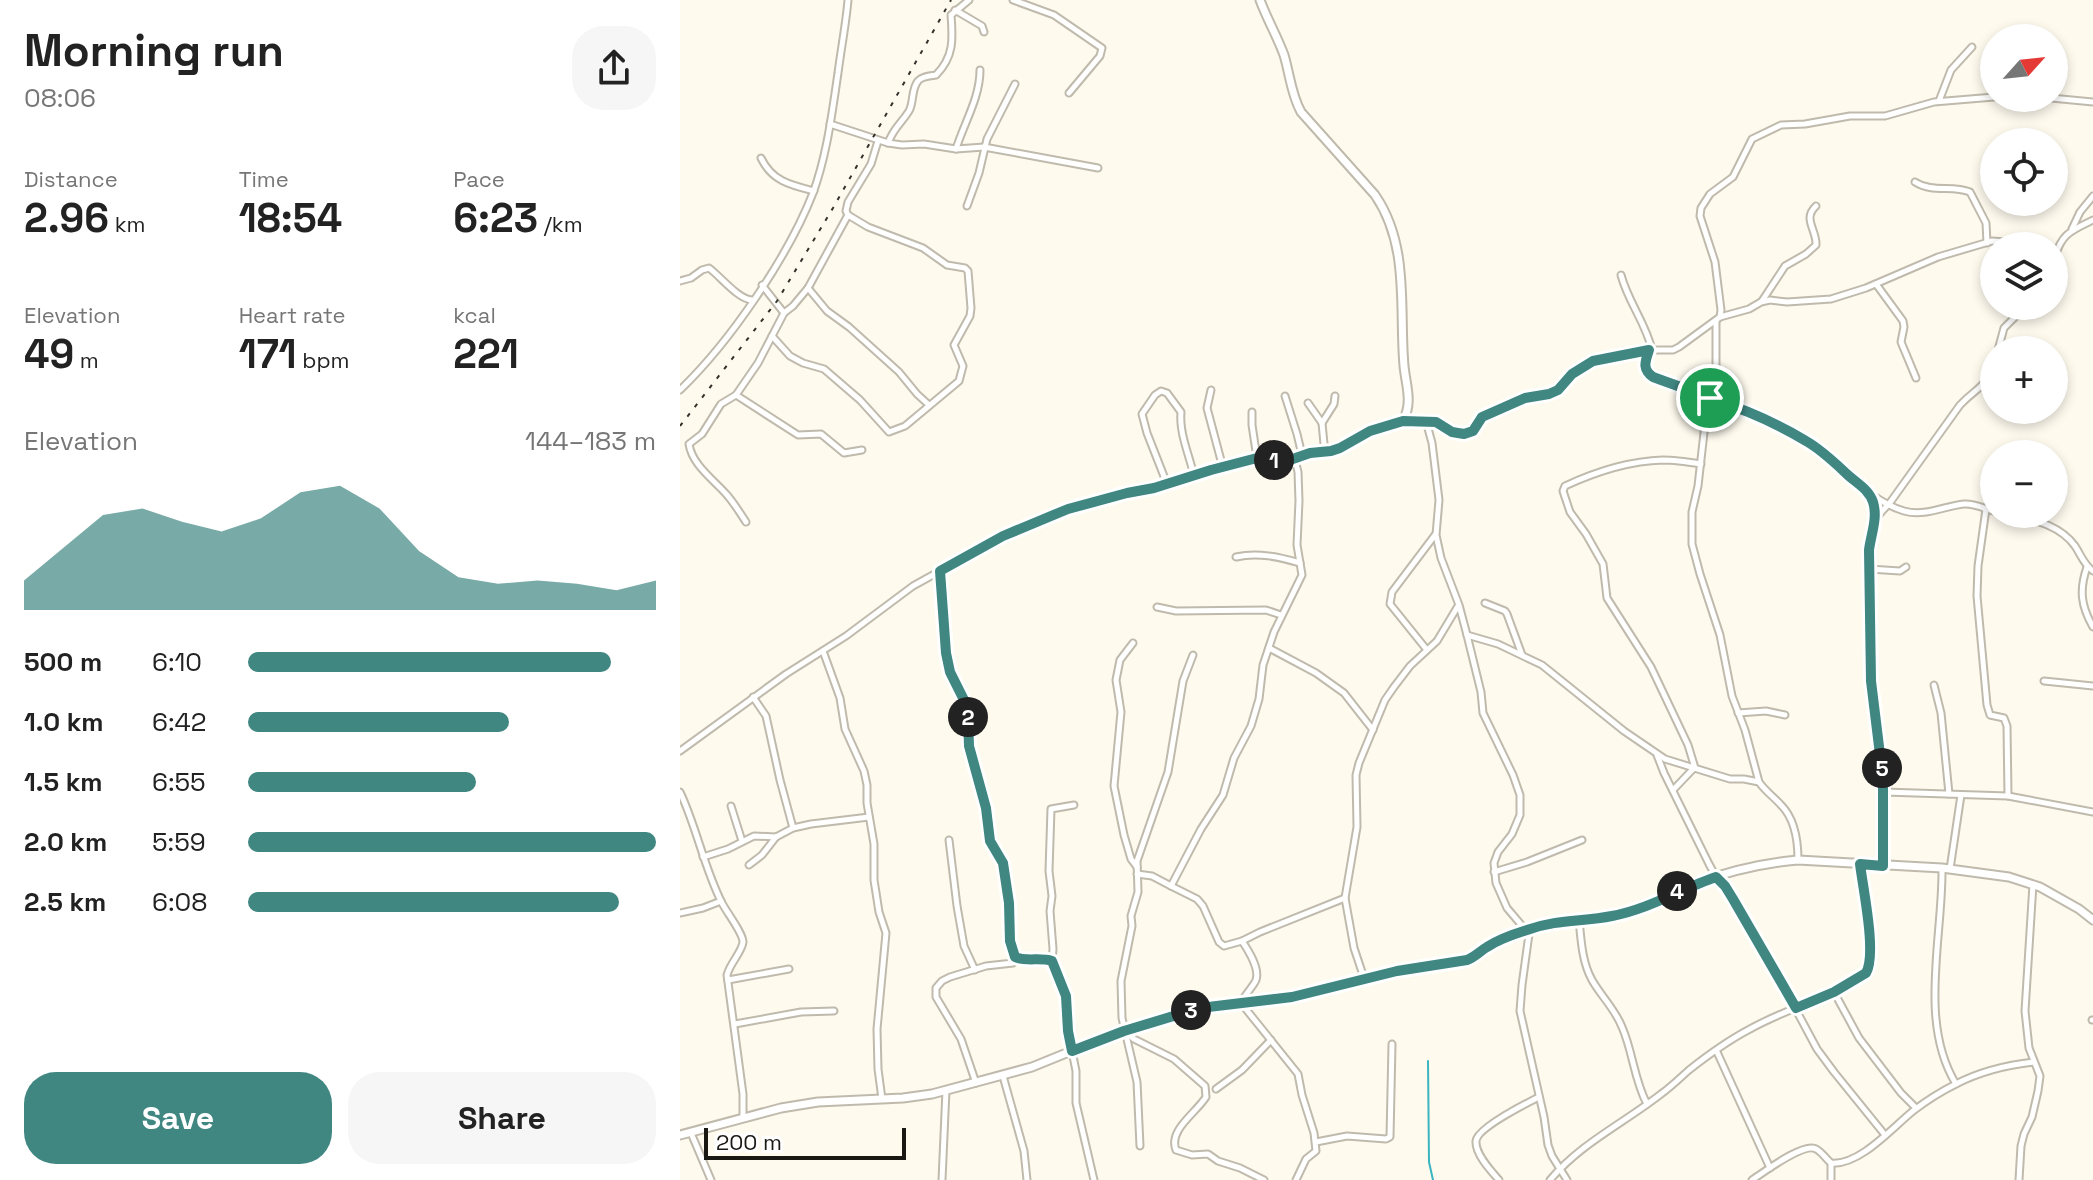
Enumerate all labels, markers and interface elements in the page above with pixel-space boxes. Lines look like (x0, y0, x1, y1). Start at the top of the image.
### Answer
text: Morning run (24, 23, 284, 79)
north arrow (1980, 24, 2068, 112)
map controls (1980, 24, 2068, 528)
button: share (572, 26, 656, 110)
text: 08:06 (24, 81, 96, 115)
button: locate (1980, 128, 2068, 216)
text: Distance (24, 165, 118, 193)
text: Time (239, 165, 289, 193)
text: Pace (453, 165, 505, 193)
text: 2.96 (24, 193, 109, 244)
text: 18:54 (239, 193, 342, 244)
text: 6:23 (453, 193, 538, 244)
text: km (109, 210, 145, 238)
text: /km (538, 210, 583, 238)
button: layers (1980, 232, 2068, 320)
text: Elevation (24, 301, 120, 329)
text: Heart rate (239, 301, 345, 329)
text: kcal (453, 301, 496, 329)
text: 49 (24, 329, 74, 380)
text: 171 (239, 329, 297, 380)
text: 221 (453, 329, 519, 380)
button: + (1980, 336, 2068, 424)
text: m (74, 346, 99, 374)
text: bpm (297, 346, 350, 374)
pin (1676, 364, 1744, 432)
icon: arrive (1688, 376, 1732, 420)
text: Elevation (24, 424, 138, 458)
text: 144–183 m (525, 424, 656, 458)
pin: 1 (1254, 440, 1294, 480)
button: − (1980, 440, 2068, 528)
text: 1 (1269, 446, 1279, 474)
text: 500 m (24, 645, 102, 679)
text: 6:10 (152, 645, 202, 679)
pin: 2 (948, 697, 988, 737)
text: 2 (961, 703, 975, 731)
text: 1.0 km (24, 705, 104, 739)
text: 6:42 (152, 705, 206, 739)
pin: 5 (1862, 748, 1902, 788)
text: 5 (1875, 754, 1889, 782)
text: 1.5 km (24, 765, 103, 799)
text: 6:55 (152, 765, 206, 799)
text: 2.0 km (24, 825, 107, 859)
text: 5:59 (152, 825, 206, 859)
pin: 4 (1657, 871, 1697, 911)
text: 4 (1670, 877, 1684, 905)
text: 2.5 km (24, 885, 106, 919)
text: 6:08 (152, 885, 207, 919)
pin: 3 (1171, 990, 1211, 1030)
text: 3 (1184, 996, 1198, 1024)
button: Save (24, 1072, 332, 1164)
button: Share (348, 1072, 656, 1164)
scale bar (704, 1124, 906, 1160)
text: 200 m (716, 1128, 782, 1156)

